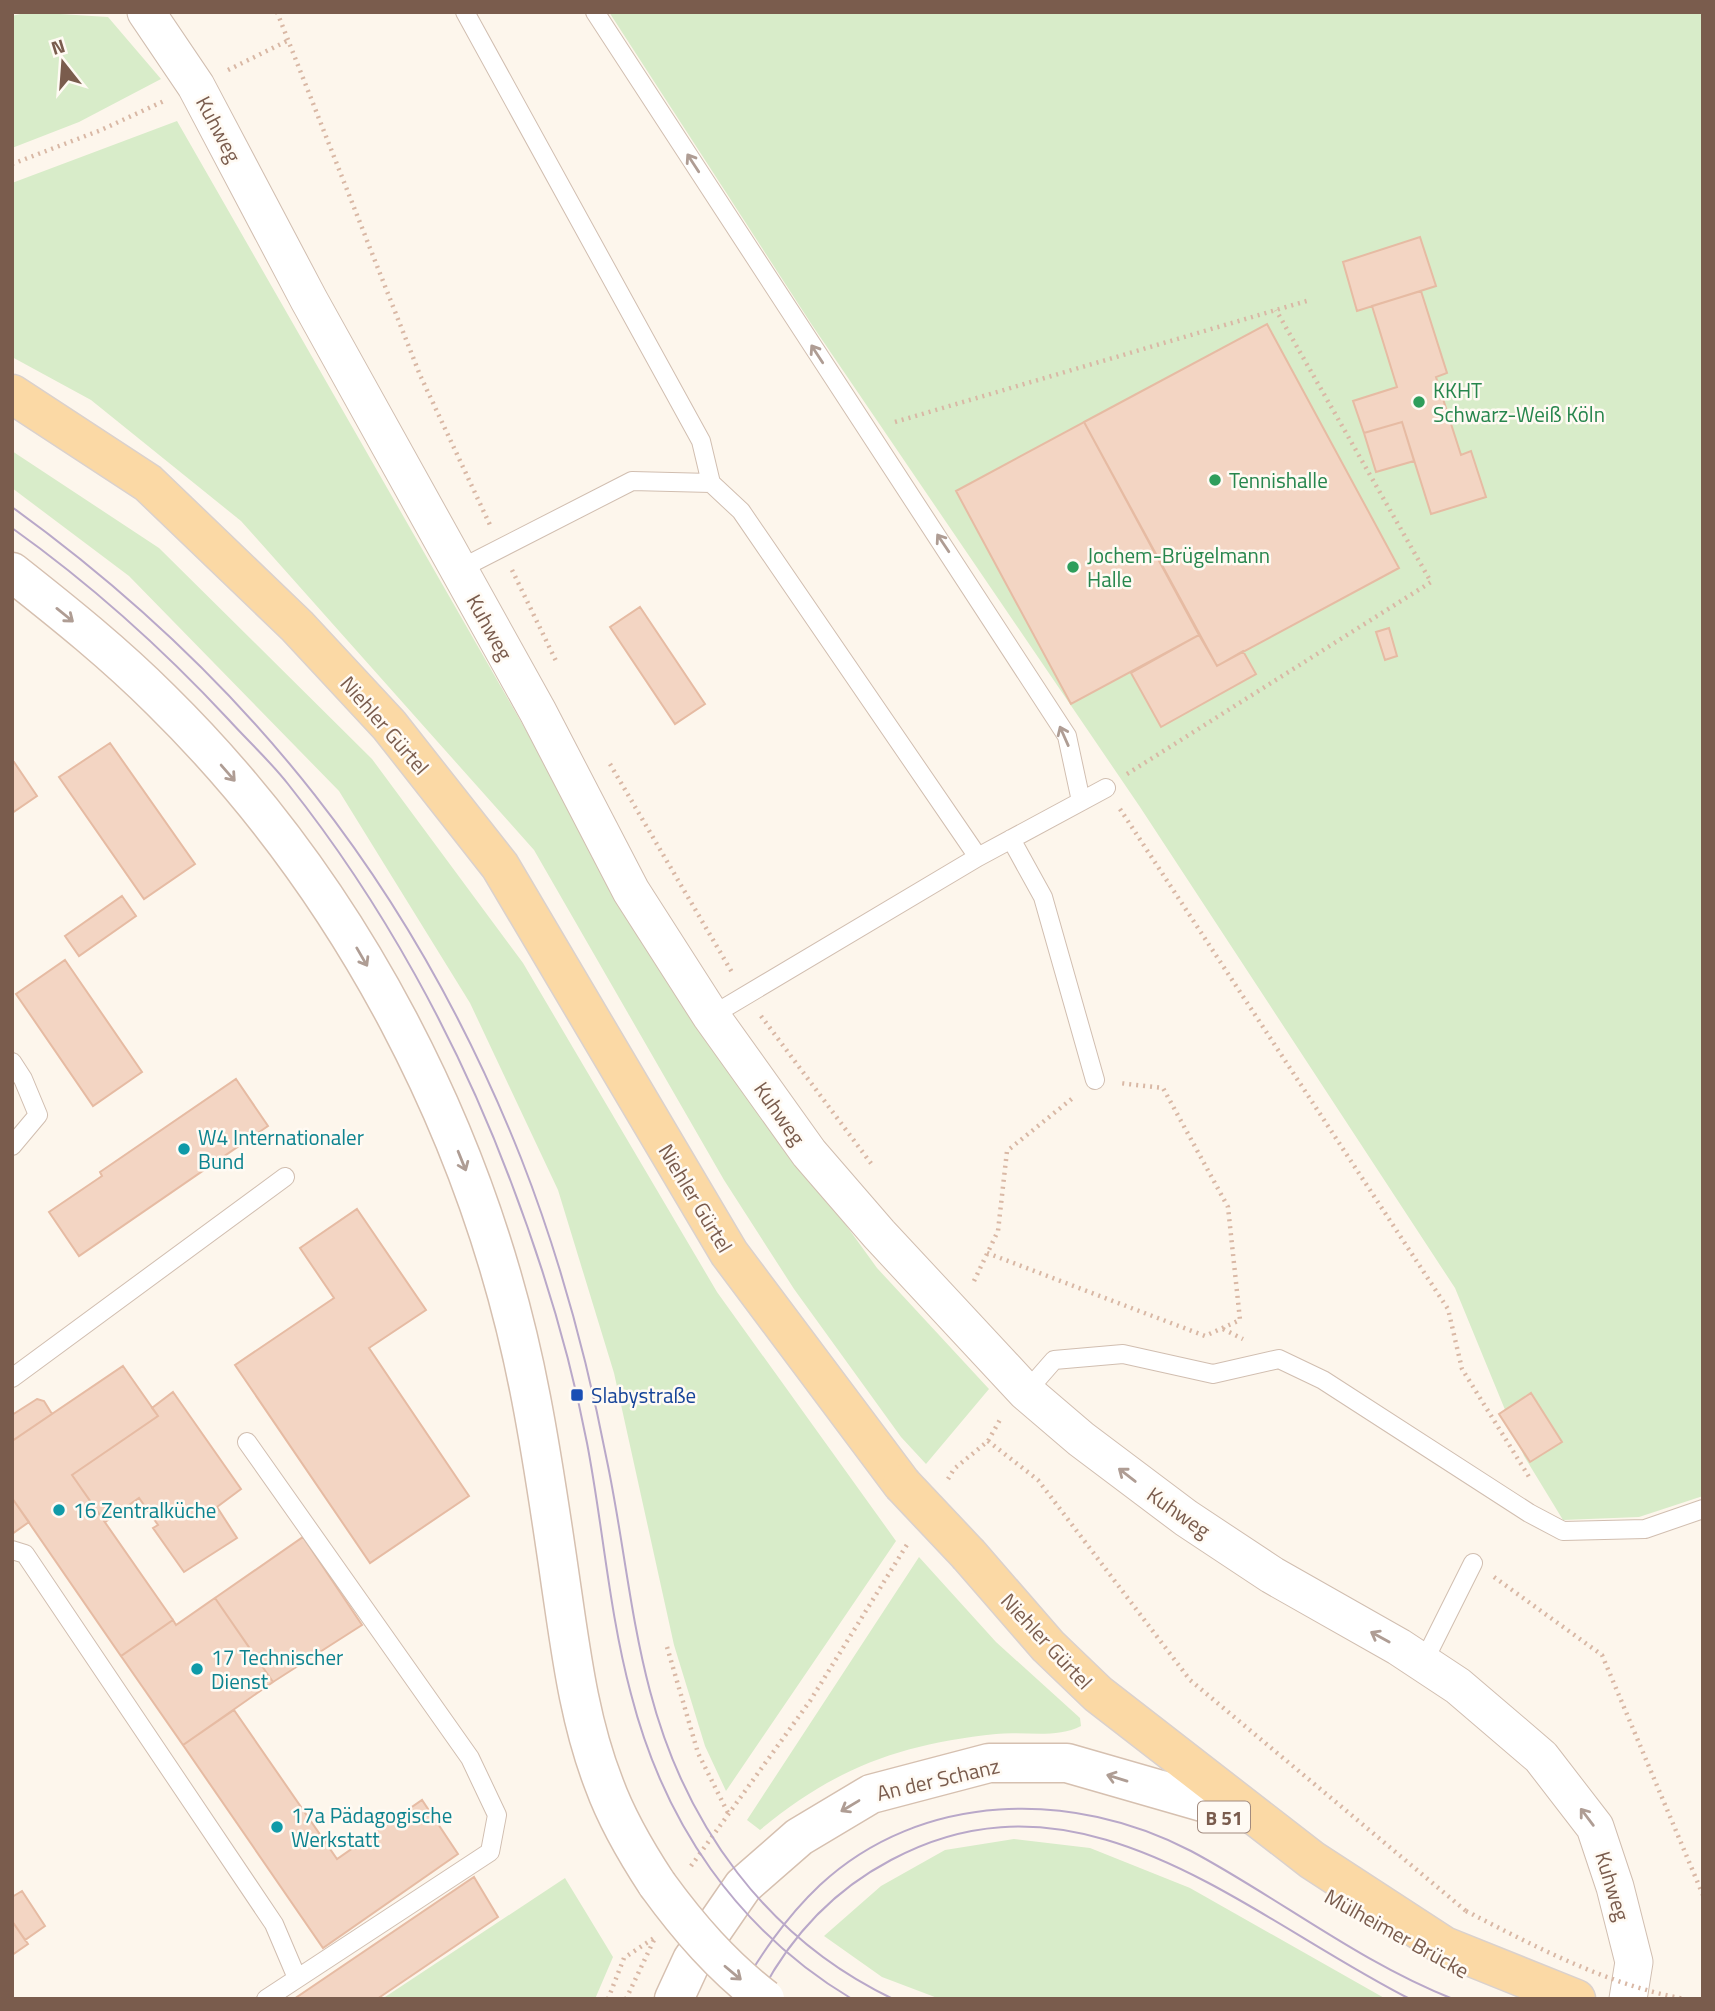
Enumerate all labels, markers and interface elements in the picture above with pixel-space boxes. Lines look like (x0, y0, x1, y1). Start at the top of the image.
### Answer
north arrow (28, 28, 98, 98)
text: N (47, 30, 68, 62)
street label: Kuhweg (188, 90, 250, 168)
one-way arrow (686, 154, 700, 173)
one-way arrow (810, 344, 824, 364)
place label: KKHT Schwarz-Weiß Köln (1433, 374, 1605, 430)
marker: KKHT Schwarz-Weiß Köln (1411, 394, 1427, 410)
place label: Tennishalle (1229, 464, 1328, 496)
marker: Tennishalle (1207, 472, 1223, 488)
one-way arrow (936, 534, 950, 553)
place label: Jochem-Brügelmann Halle (1087, 539, 1270, 595)
marker: Jochem-Brügelmann Halle (1065, 559, 1081, 575)
street label: Kuhweg (459, 588, 521, 666)
one-way arrow (56, 607, 74, 622)
street label: Niehler Gürtel (333, 668, 437, 782)
one-way arrow (1057, 726, 1070, 747)
one-way arrow (220, 764, 236, 782)
one-way arrow (355, 946, 369, 966)
street label: Kuhweg (746, 1075, 814, 1152)
place label: W4 Internationaler Bund (198, 1121, 364, 1177)
street label: Niehler Gürtel (651, 1137, 741, 1259)
marker: W4 Internationaler Bund (176, 1141, 192, 1157)
one-way arrow (457, 1149, 470, 1171)
place label: Slabystraße (591, 1379, 696, 1411)
marker: Slabystraße (569, 1387, 585, 1403)
one-way arrow (1119, 1467, 1137, 1482)
street label: Kuhweg (1141, 1478, 1218, 1546)
place label: 16 Zentralküche (73, 1494, 216, 1526)
marker: 16 Zentralküche (51, 1502, 67, 1518)
street label: Niehler Gürtel (994, 1585, 1100, 1697)
one-way arrow (1371, 1630, 1391, 1644)
place label: 17 Technischer Dienst (211, 1641, 343, 1697)
marker: 17 Technischer Dienst (189, 1661, 205, 1677)
street label: An der Schanz (873, 1749, 1003, 1809)
one-way arrow (1106, 1770, 1128, 1783)
place label: 17a Pädagogische Werkstatt (291, 1799, 452, 1855)
one-way arrow (841, 1799, 860, 1814)
road number: B 51 (1198, 1801, 1250, 1832)
one-way arrow (1579, 1808, 1594, 1827)
marker: 17a Pädagogische Werkstatt (269, 1819, 285, 1835)
street label: Kuhweg (1587, 1847, 1639, 1925)
street label: Mülheimer Brücke (1319, 1880, 1475, 1986)
one-way arrow (724, 1964, 742, 1980)

